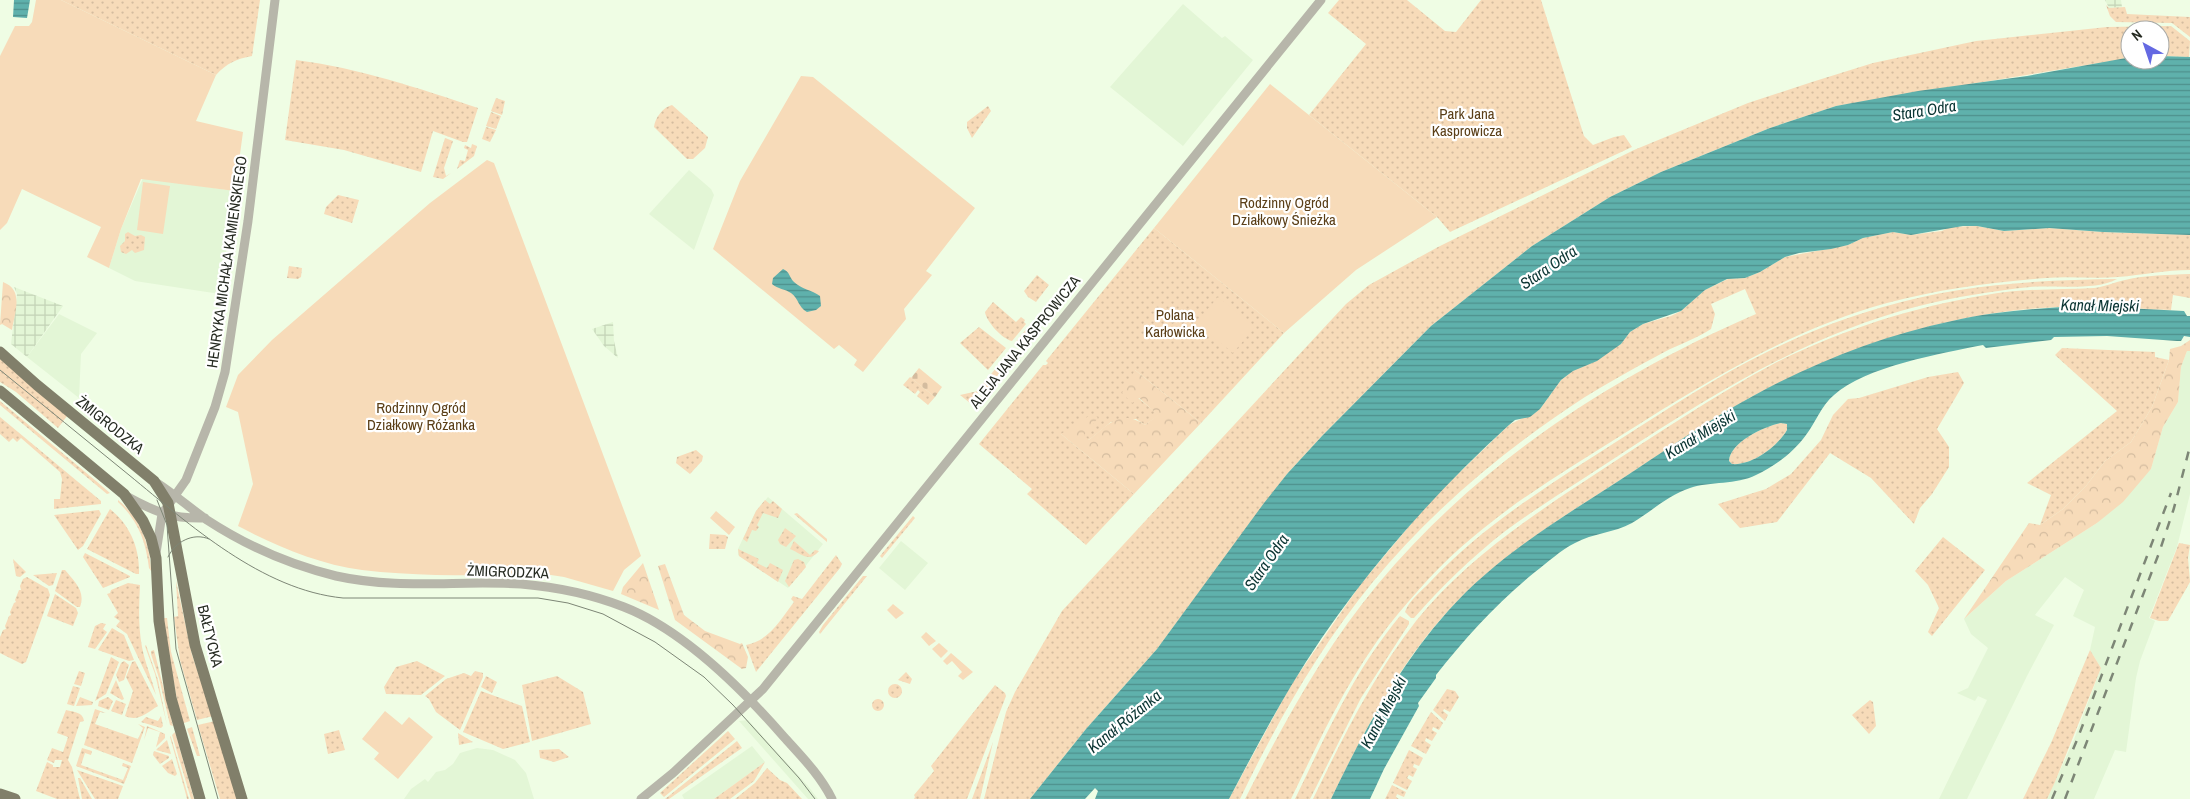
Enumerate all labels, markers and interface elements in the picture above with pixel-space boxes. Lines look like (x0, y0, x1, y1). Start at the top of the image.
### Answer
north arrow (2120, 20, 2170, 70)
text: N (2128, 25, 2146, 45)
water label: Stara Odra (1891, 94, 1957, 126)
park label: Park Jana Kasprowicza (1432, 103, 1502, 141)
street label: HENRYKA MICHAŁA KAMIEŃSKIEGO (201, 155, 252, 369)
park label: Rodzinny Ogród Działkowy Śnieżka (1232, 192, 1336, 230)
water label: Stara Odra (1515, 240, 1581, 294)
street label: ALEJA JANA KASPROWICZA (964, 270, 1085, 413)
water label: Kanał Miejski (2060, 293, 2140, 317)
park label: Polana Karłowicka (1145, 304, 1205, 342)
street label: ŻMIGRODZKA (72, 391, 149, 459)
park label: Rodzinny Ogród Działkowy Różanka (367, 397, 475, 435)
water label: Kanał Miejski (1661, 404, 1740, 464)
water label: Stara Odra (1239, 529, 1293, 595)
street label: ŻMIGRODZKA (467, 560, 550, 583)
street label: BAŁTYCKA (193, 603, 229, 670)
water label: Kanał Miejski (1355, 672, 1411, 752)
water label: Kanał Różanka (1083, 684, 1165, 758)

